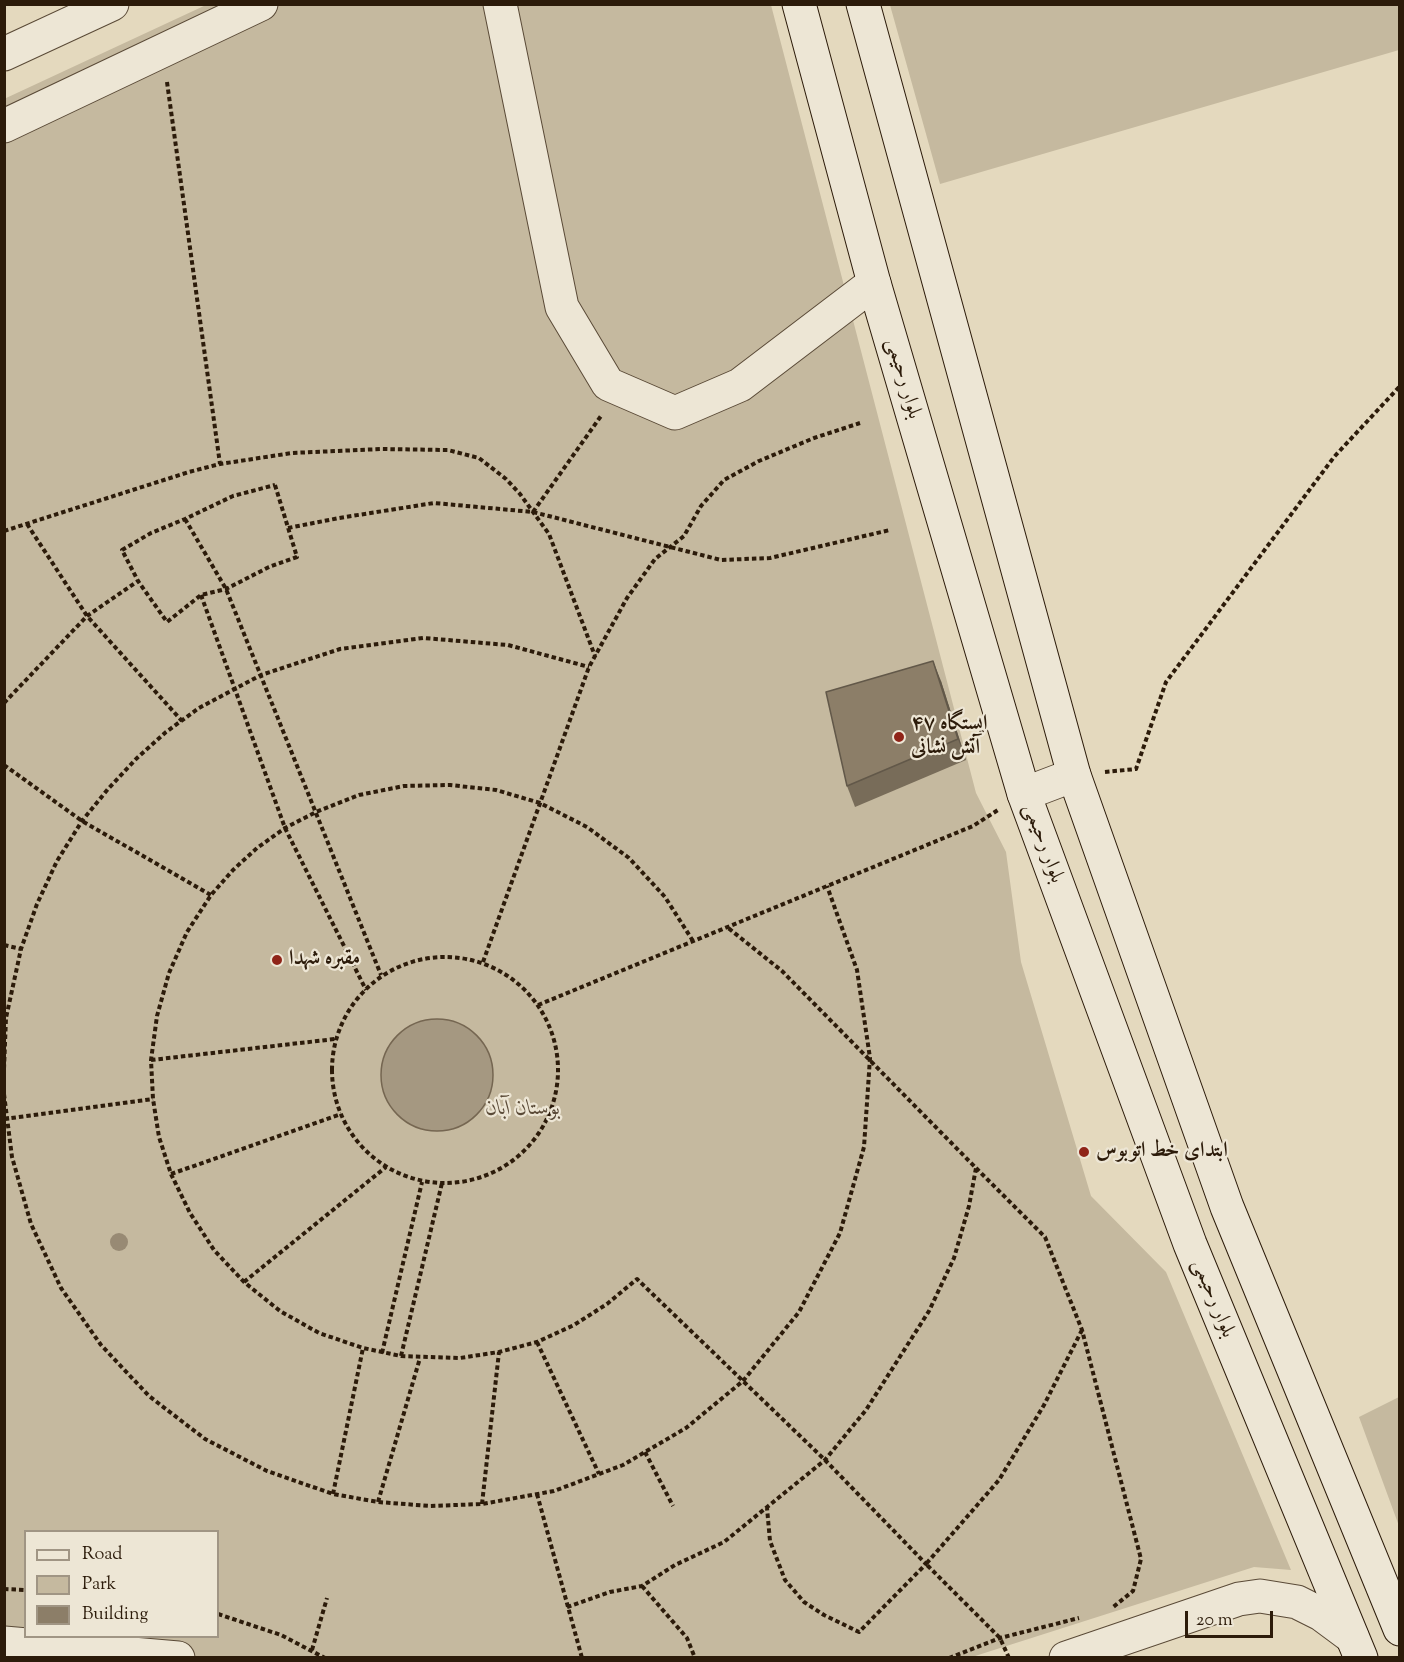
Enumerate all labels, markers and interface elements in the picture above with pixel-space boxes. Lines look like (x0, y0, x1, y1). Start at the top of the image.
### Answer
street label: بلوار رحیمی (878, 336, 926, 422)
place label: ایستگاه ۴۷ آتش نشانی (911, 712, 987, 762)
marker: ایستگاه ۴۷ آتش نشانی (892, 730, 906, 744)
street label: بلوار رحیمی (1016, 801, 1068, 887)
place label: مقبره شهدا (289, 947, 360, 973)
marker: مقبره شهدا (270, 953, 284, 967)
park label: بوستان آبان (486, 1097, 560, 1123)
place label: ابتدای خط اتوبوس (1096, 1139, 1228, 1165)
marker: ابتدای خط اتوبوس (1077, 1145, 1091, 1159)
street label: بلوار رحیمی (1185, 1256, 1239, 1342)
legend (24, 1530, 219, 1638)
text: Road (82, 1542, 122, 1568)
text: Park (82, 1572, 116, 1598)
scale bar (1188, 1599, 1276, 1637)
text: Building (82, 1602, 148, 1628)
text: 20 m (1196, 1608, 1233, 1634)

